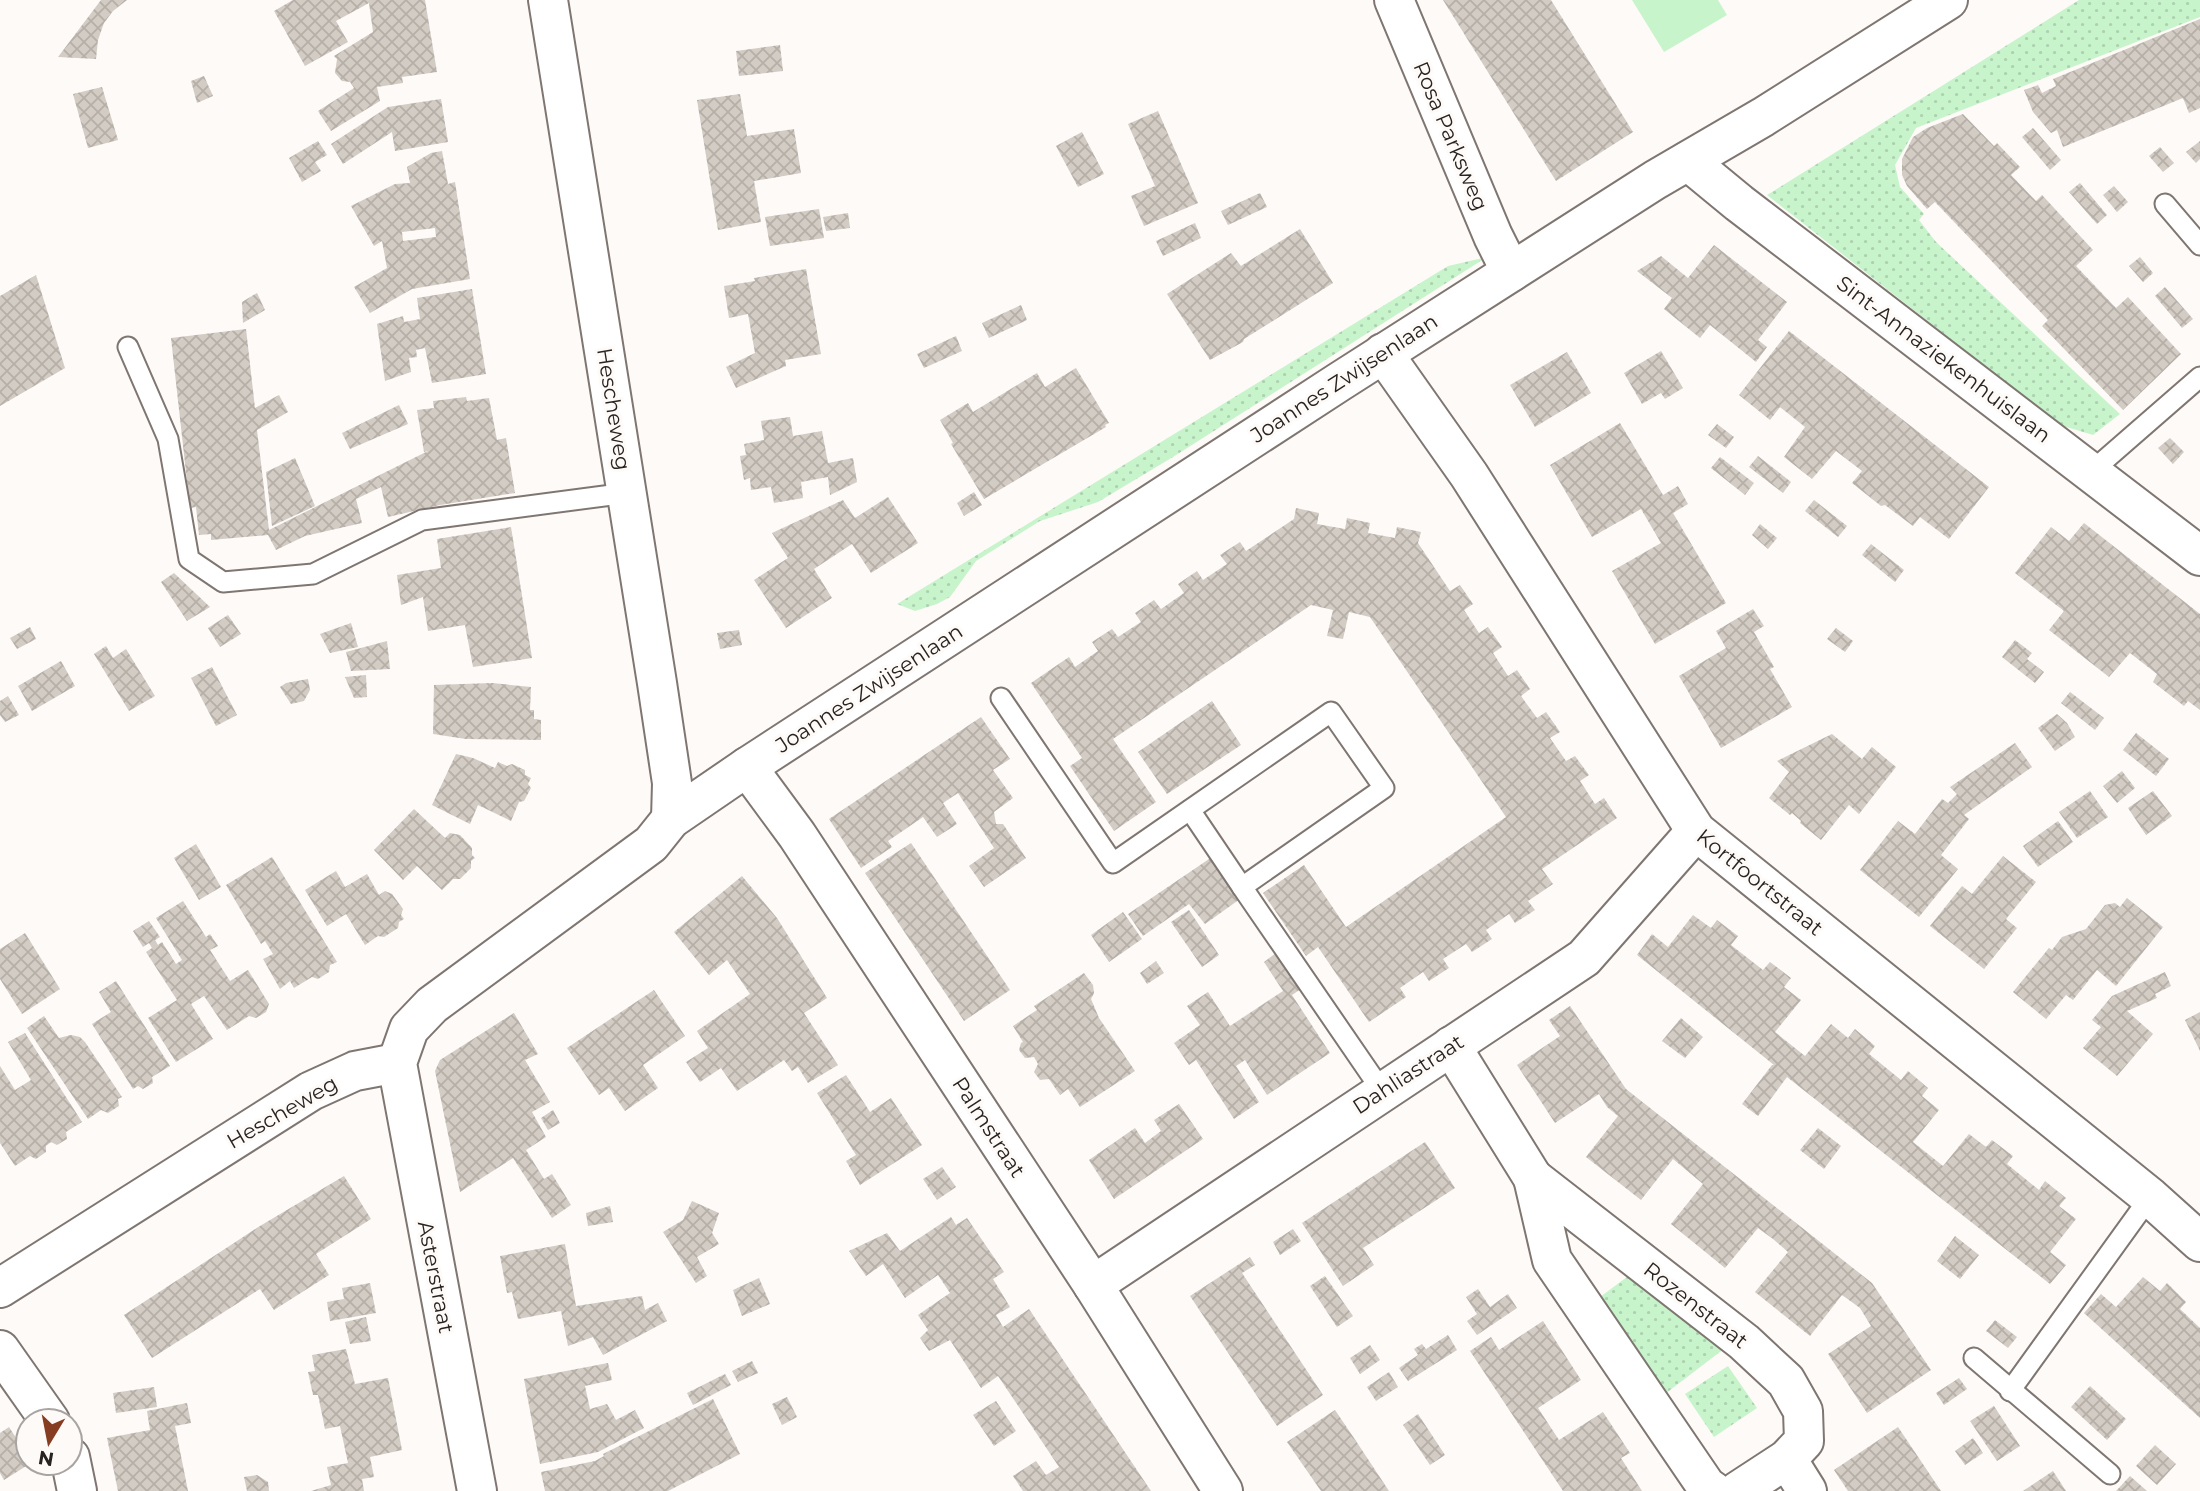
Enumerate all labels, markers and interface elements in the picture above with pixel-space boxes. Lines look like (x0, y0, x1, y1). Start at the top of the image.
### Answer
street label: Rosa Parksweg (1408, 58, 1494, 214)
street label: Sint-Annaziekenhuislaan (1832, 270, 2056, 448)
street label: Joannes Zwijsenlaan (1245, 308, 1442, 448)
street label: Hescheweg (592, 346, 636, 472)
street label: Joannes Zwijsenlaan (770, 618, 967, 758)
street label: Kortfoortstraat (1692, 823, 1828, 941)
street label: Dahliastraat (1348, 1029, 1468, 1119)
street label: Hescheweg (222, 1070, 342, 1154)
street label: Palmstraat (947, 1072, 1031, 1182)
street label: Asterstraat (413, 1219, 459, 1335)
street label: Rozenstraat (1639, 1257, 1753, 1353)
north arrow (14, 1407, 84, 1477)
text: N (37, 1446, 56, 1471)

